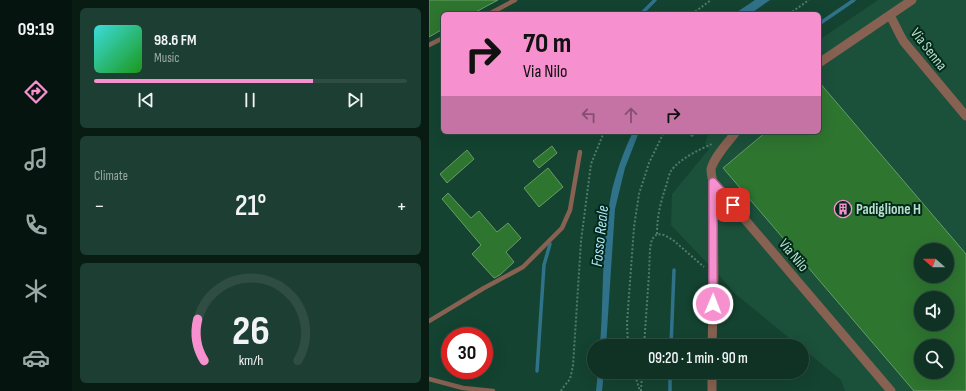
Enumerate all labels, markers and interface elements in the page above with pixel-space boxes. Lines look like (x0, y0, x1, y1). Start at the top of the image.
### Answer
text: 09:19 (18, 19, 54, 40)
street label: Via Senna (906, 24, 951, 75)
text: 70 m (523, 27, 571, 60)
icon: right (457, 28, 509, 80)
text: 98.6 FM (154, 31, 196, 50)
text: Music (154, 50, 179, 66)
text: Via Nilo (523, 61, 568, 82)
icon: directions (22, 78, 50, 106)
icon: previous (135, 89, 157, 111)
icon: pause (239, 89, 261, 111)
icon: next (344, 89, 366, 111)
icon: left (578, 104, 600, 126)
icon: ahead (620, 104, 642, 126)
icon: right (662, 104, 684, 126)
icon: music (22, 145, 50, 173)
text: Climate (94, 168, 128, 184)
text: 21° (235, 188, 266, 224)
pin (716, 188, 750, 222)
text: − (94, 193, 105, 220)
text: + (396, 193, 407, 220)
icon: arrive (722, 194, 744, 216)
building icon: Padiglione H (833, 199, 853, 219)
place label: Padiglione H (856, 200, 921, 219)
water label: Fosso Reale (588, 205, 613, 268)
icon: phone (22, 211, 50, 239)
street label: Via Nilo (774, 235, 813, 276)
north arrow (914, 243, 954, 283)
map controls (914, 243, 954, 379)
icon: climate (22, 277, 50, 305)
position arrow (692, 283, 734, 325)
button: sound (914, 291, 954, 331)
text: 26 (232, 307, 269, 356)
speed limit sign: 30 (441, 327, 493, 379)
button: search (914, 339, 954, 379)
icon: car (22, 344, 50, 372)
text: 09:20 · 1 min · 90 m (648, 349, 748, 368)
text: km/h (238, 352, 263, 369)

